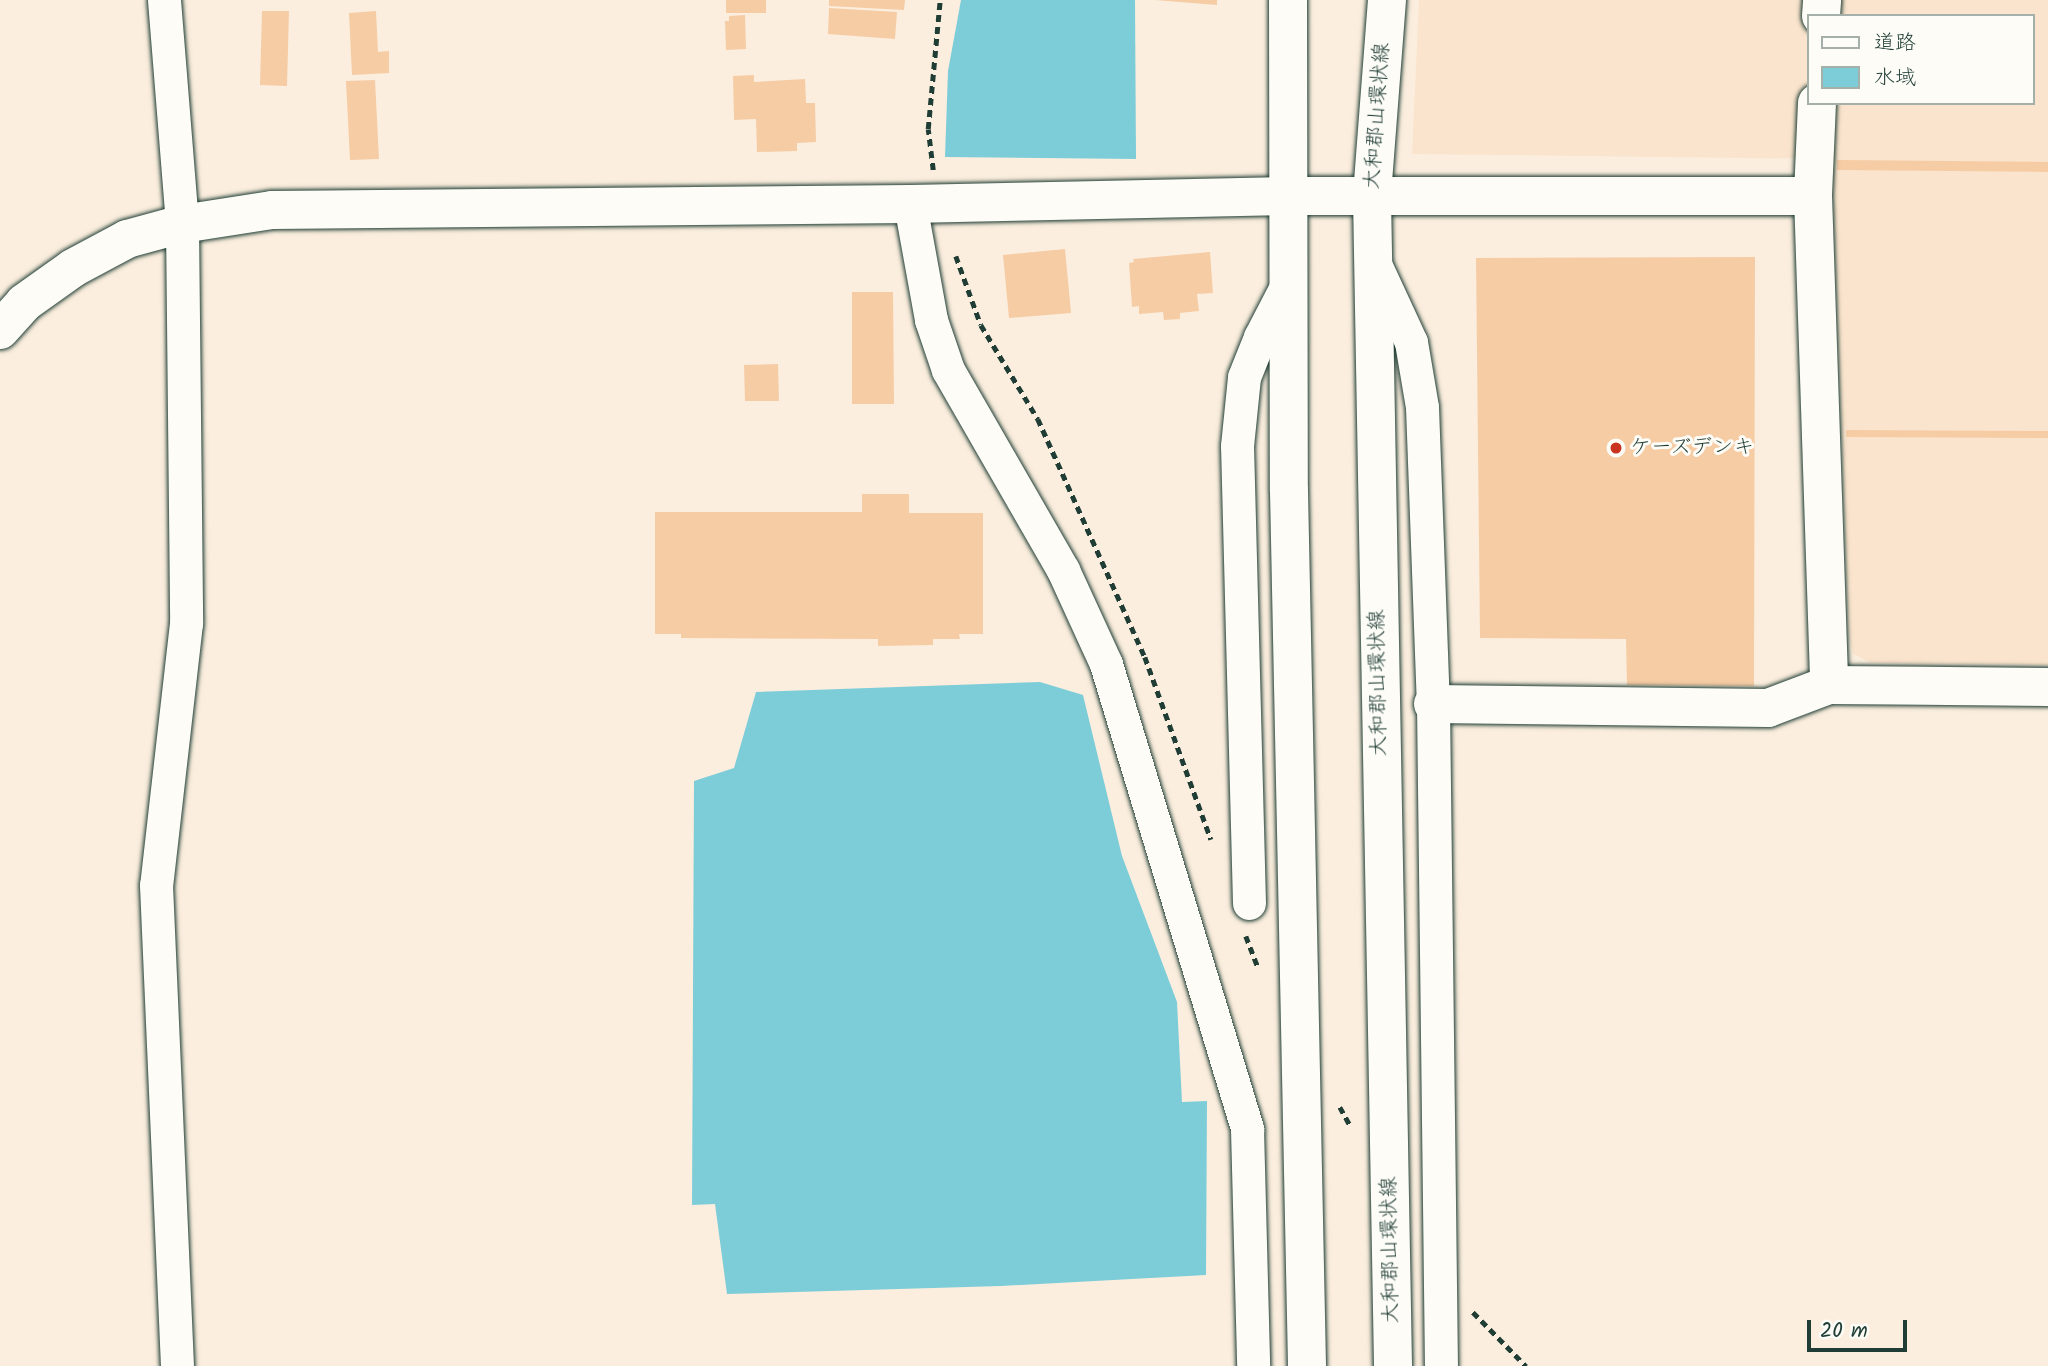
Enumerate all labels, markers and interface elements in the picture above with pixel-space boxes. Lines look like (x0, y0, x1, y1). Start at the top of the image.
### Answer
legend (1806, 14, 2034, 105)
text: 道路 (1874, 27, 1916, 60)
street label: 大和郡山環状線 (1360, 42, 1396, 190)
text: 水域 (1874, 62, 1916, 95)
place label: ケーズデンキ (1630, 435, 1756, 461)
marker: ケーズデンキ (1608, 440, 1624, 456)
street label: 大和郡山環状線 (1365, 609, 1393, 757)
street label: 大和郡山環状線 (1377, 1176, 1405, 1324)
scale bar (1810, 1306, 1910, 1350)
text: 20 m (1820, 1315, 1868, 1348)

